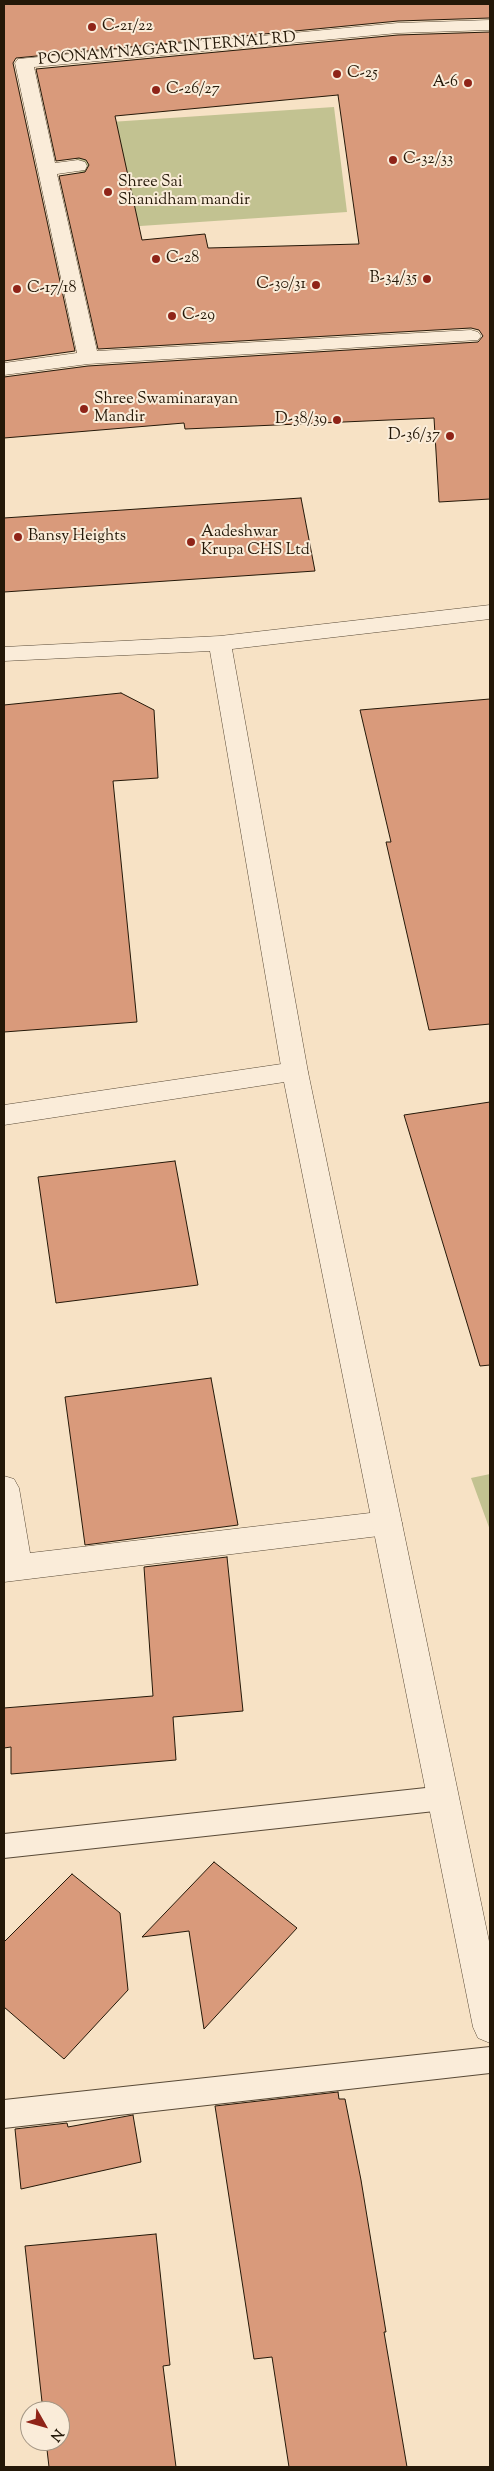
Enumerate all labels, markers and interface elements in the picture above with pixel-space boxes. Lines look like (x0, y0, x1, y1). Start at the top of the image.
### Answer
place label: C-21/22 (102, 17, 153, 37)
marker: C-21/22 (86, 21, 98, 33)
street label: POONAM NAGAR INTERNAL RD (37, 29, 297, 71)
place label: C-25 (347, 64, 378, 84)
marker: C-25 (331, 68, 343, 80)
place label: A-6 (432, 73, 458, 93)
marker: A-6 (462, 77, 474, 89)
place label: C-26/27 (166, 80, 220, 100)
marker: C-26/27 (150, 84, 162, 96)
place label: C-32/33 (403, 150, 453, 170)
marker: C-32/33 (387, 154, 399, 166)
place label: Shree Sai Shanidham mandir (118, 173, 250, 211)
marker: Shree Sai Shanidham mandir (102, 186, 114, 198)
place label: C-28 (166, 249, 199, 269)
marker: C-28 (150, 253, 162, 265)
place label: B-34/35 (369, 269, 417, 289)
marker: B-34/35 (421, 273, 433, 285)
place label: C-30/31 (256, 275, 306, 295)
place label: C-17/18 (27, 279, 77, 299)
marker: C-30/31 (310, 279, 322, 291)
marker: C-17/18 (11, 283, 23, 295)
place label: C-29 (182, 306, 215, 326)
marker: C-29 (166, 310, 178, 322)
place label: Shree Swaminarayan Mandir (94, 390, 238, 428)
marker: Shree Swaminarayan Mandir (78, 403, 90, 415)
place label: D-38/39 (275, 410, 327, 430)
marker: D-38/39 (331, 414, 343, 426)
place label: D-36/37 (388, 426, 440, 446)
marker: D-36/37 (444, 430, 456, 442)
place label: Aadeshwar Krupa CHS Ltd (201, 523, 310, 561)
place label: Bansy Heights (28, 527, 126, 547)
marker: Bansy Heights (12, 531, 24, 543)
marker: Aadeshwar Krupa CHS Ltd (185, 536, 197, 548)
north arrow (20, 2401, 70, 2451)
text: N (45, 2424, 67, 2445)

